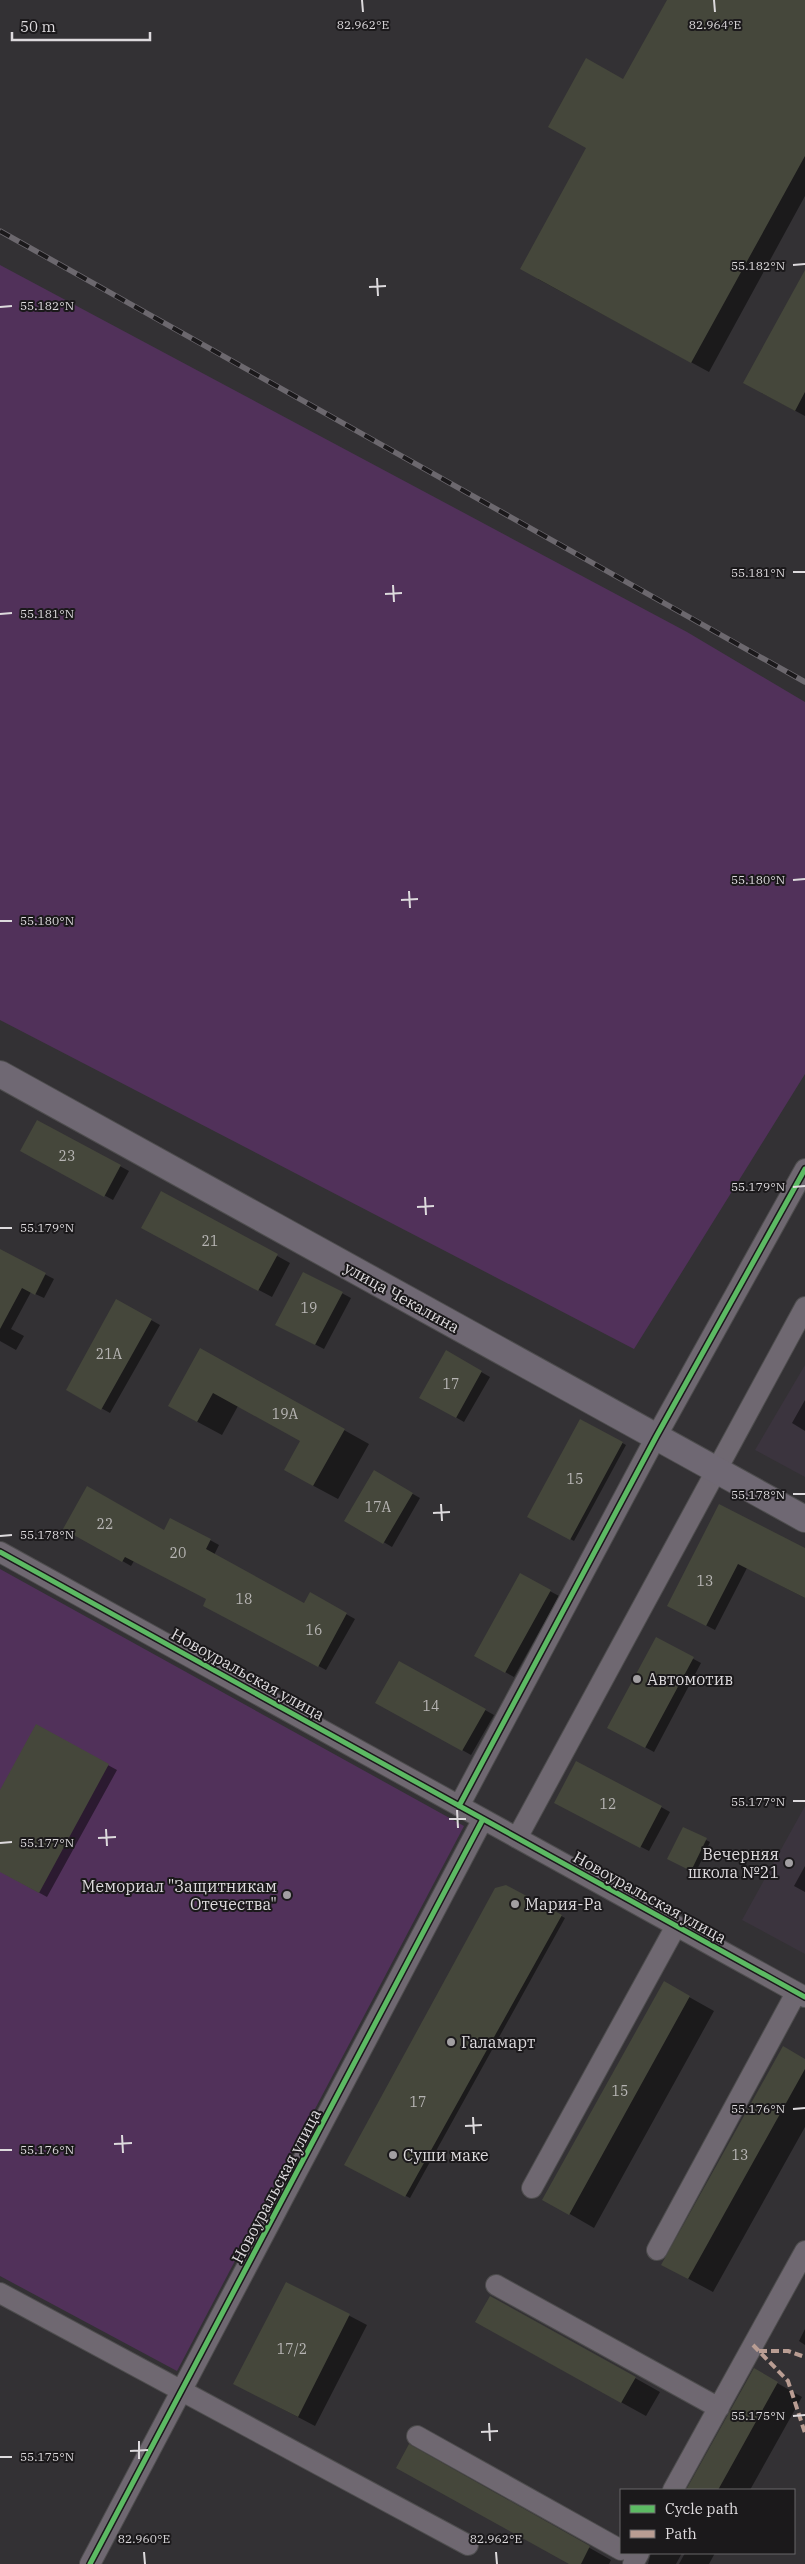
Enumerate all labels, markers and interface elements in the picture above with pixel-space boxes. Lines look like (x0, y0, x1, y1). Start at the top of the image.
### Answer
scale bar (12, 10, 150, 42)
text: 50 m (20, 17, 56, 36)
text: 82.962°E (337, 17, 389, 32)
text: 82.964°E (689, 17, 741, 32)
text: 55.182°N (731, 258, 785, 273)
text: 55.182°N (20, 298, 74, 313)
text: 55.181°N (731, 565, 785, 580)
text: 55.181°N (20, 606, 74, 621)
text: 55.180°N (731, 872, 785, 887)
text: 55.180°N (20, 913, 74, 928)
house number: 23 (59, 1147, 75, 1165)
text: 55.179°N (731, 1179, 785, 1194)
text: 55.179°N (20, 1220, 74, 1235)
house number: 21 (202, 1232, 218, 1250)
street label: улица Чекалина (341, 1257, 463, 1337)
house number: 19 (301, 1299, 317, 1317)
house number: 21А (96, 1345, 123, 1363)
house number: 17 (443, 1375, 459, 1393)
house number: 19А (272, 1405, 299, 1423)
house number: 15 (567, 1470, 583, 1488)
text: 55.178°N (731, 1487, 785, 1502)
house number: 17А (365, 1498, 392, 1516)
house number: 22 (97, 1515, 113, 1533)
text: 55.178°N (20, 1527, 74, 1542)
house number: 20 (170, 1544, 186, 1562)
house number: 13 (697, 1572, 713, 1590)
house number: 18 (236, 1590, 252, 1608)
house number: 16 (306, 1621, 322, 1639)
street label: Новоуральская улица (168, 1624, 328, 1725)
place label: Автомотив (647, 1669, 733, 1689)
marker: Автомотив (631, 1673, 643, 1685)
house number: 14 (423, 1697, 439, 1715)
text: 55.177°N (731, 1794, 785, 1809)
house number: 12 (600, 1795, 616, 1813)
text: 55.177°N (20, 1835, 74, 1850)
place label: Вечерняя школа №21 (688, 1844, 779, 1882)
street label: Новоуральская улица (570, 1847, 730, 1948)
marker: Вечерняя школа №21 (783, 1857, 795, 1869)
place label: Мемориал "Защитникам Отечества" (82, 1876, 277, 1914)
marker: Мемориал "Защитникам Отечества" (281, 1889, 293, 1901)
place label: Мария-Ра (525, 1894, 602, 1914)
marker: Мария-Ра (509, 1898, 521, 1910)
place label: Галамарт (461, 2032, 535, 2052)
marker: Галамарт (445, 2036, 457, 2048)
house number: 15 (612, 2082, 628, 2100)
house number: 17 (410, 2093, 426, 2111)
text: 55.176°N (731, 2101, 785, 2116)
street label: Новоуральская улица (227, 2105, 325, 2267)
text: 55.176°N (20, 2142, 74, 2157)
place label: Суши маке (403, 2145, 489, 2165)
house number: 13 (732, 2146, 748, 2164)
marker: Суши маке (387, 2149, 399, 2161)
house number: 17/2 (277, 2340, 307, 2358)
text: 55.175°N (731, 2408, 785, 2423)
text: 55.175°N (20, 2449, 74, 2464)
legend (620, 2489, 795, 2554)
text: Cycle path (665, 2499, 738, 2518)
text: Path (665, 2524, 697, 2543)
text: 82.960°E (118, 2531, 170, 2546)
text: 82.962°E (470, 2531, 522, 2546)

